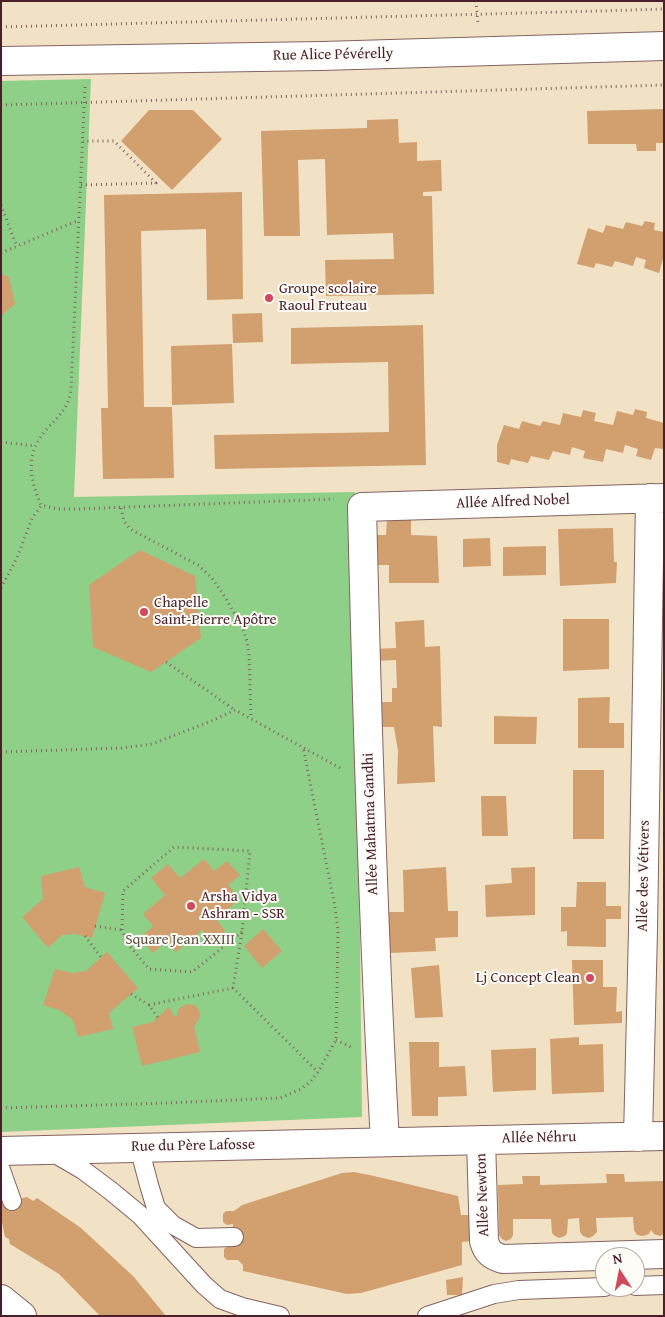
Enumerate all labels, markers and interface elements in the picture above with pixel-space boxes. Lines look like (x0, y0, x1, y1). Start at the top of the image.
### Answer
street label: Rue Alice Pévérelly (273, 45, 393, 65)
place label: Groupe scolaire Raoul Fruteau (279, 280, 377, 315)
marker: Groupe scolaire Raoul Fruteau (263, 292, 275, 304)
street label: Allée Alfred Nobel (456, 491, 570, 513)
place label: Chapelle Saint-Pierre Apôtre (154, 594, 276, 629)
marker: Chapelle Saint-Pierre Apôtre (138, 606, 150, 618)
street label: Allée Mahatma Gandhi (360, 752, 382, 896)
street label: Allée des Vétivers (634, 820, 654, 932)
place label: Arsha Vidya Ashram - SSR (201, 888, 285, 923)
marker: Arsha Vidya Ashram - SSR (185, 900, 197, 912)
park label: Square Jean XXIII (125, 931, 235, 949)
place label: Lj Concept Clean (476, 969, 580, 987)
marker: Lj Concept Clean (584, 972, 596, 984)
street label: Allée Néhru (502, 1128, 576, 1148)
street label: Rue du Père Lafosse (131, 1136, 255, 1156)
street label: Allée Newton (473, 1153, 493, 1237)
north arrow (595, 1247, 645, 1297)
text: N (611, 1248, 624, 1269)

